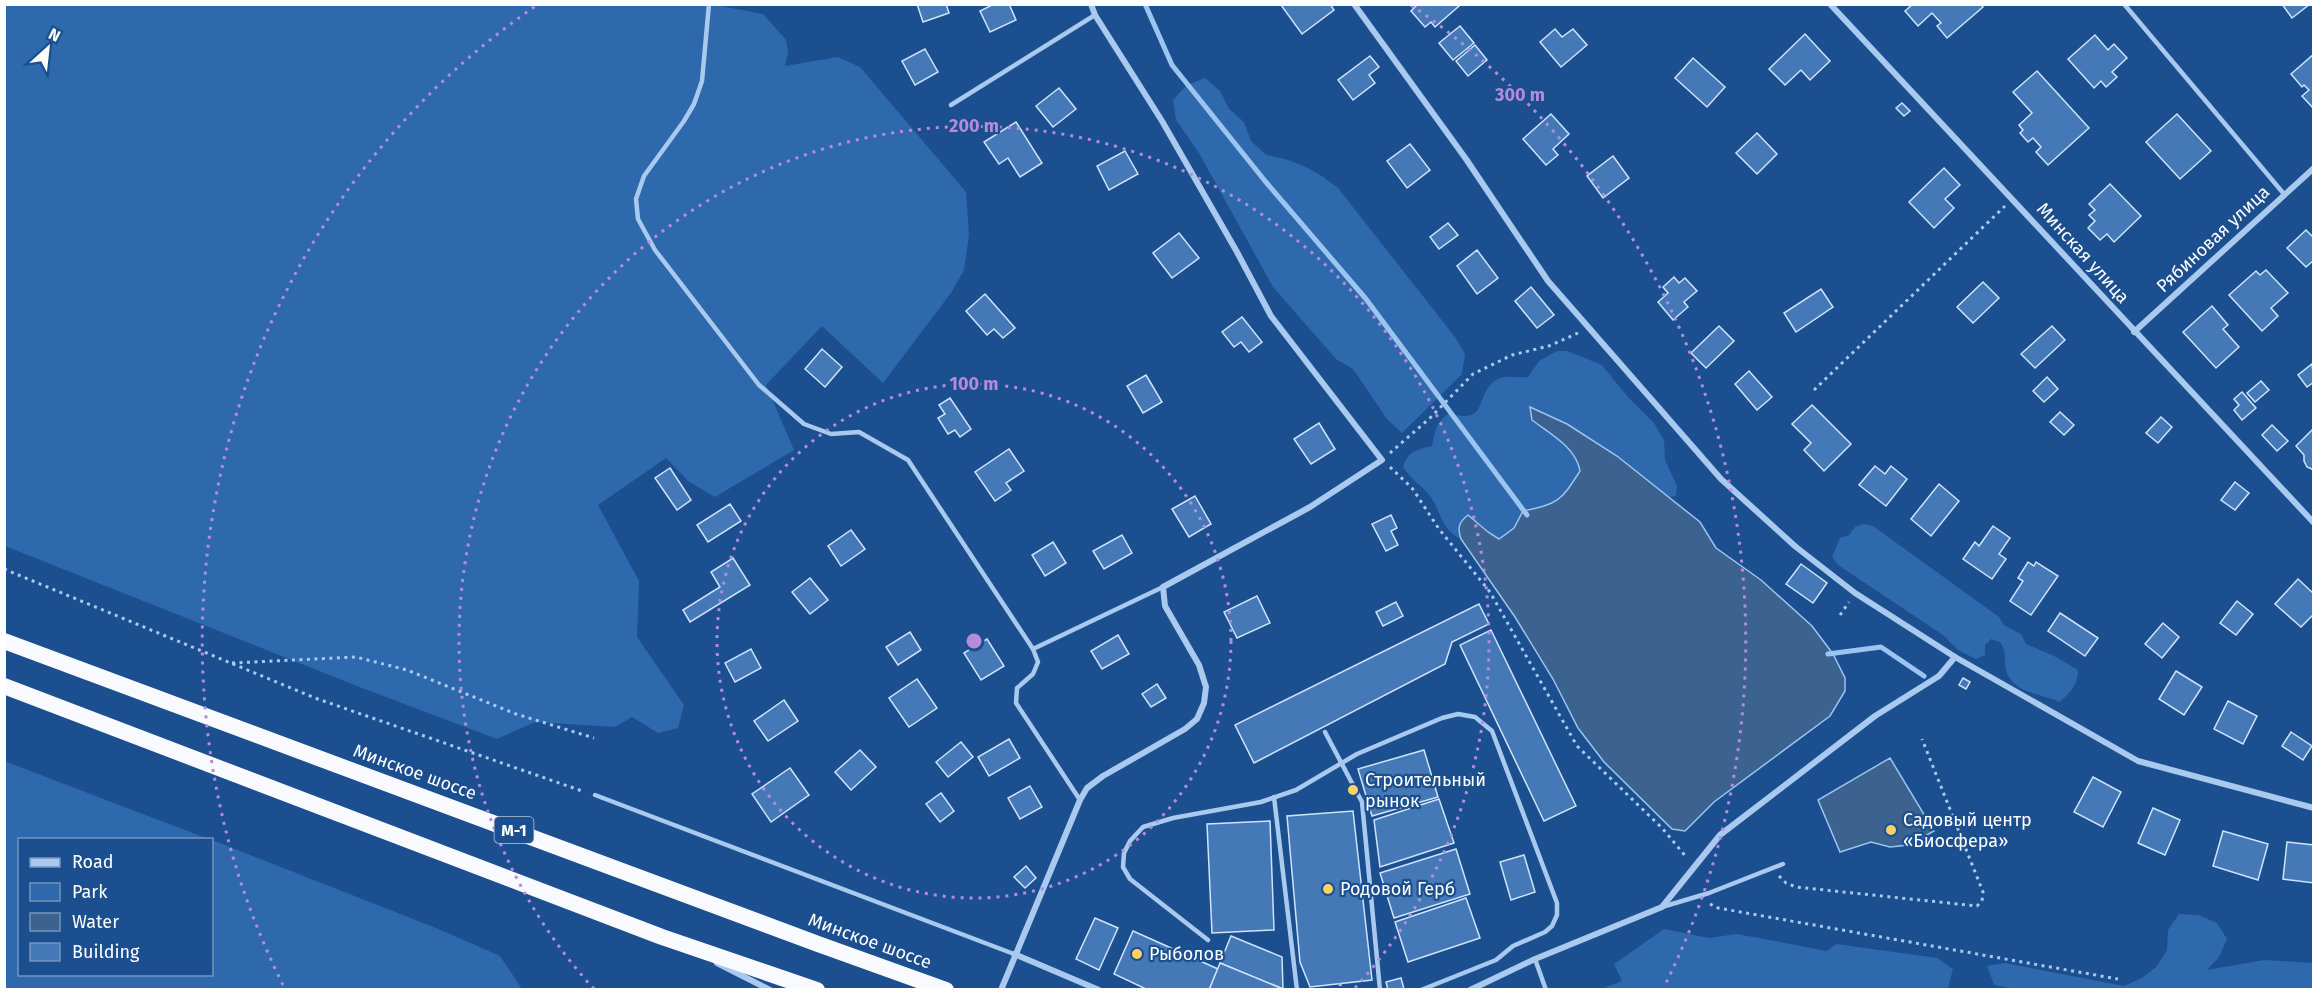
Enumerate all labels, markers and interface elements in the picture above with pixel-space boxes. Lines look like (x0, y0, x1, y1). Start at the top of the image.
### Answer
north arrow (18, 18, 78, 78)
text: N (46, 24, 64, 46)
text: 300 m (1494, 84, 1545, 106)
text: 200 m (949, 115, 999, 137)
street label: Рябиновая улица (2152, 181, 2274, 297)
street label: Минская улица (2032, 198, 2134, 308)
text: 100 m (950, 373, 998, 395)
centre of rings (964, 631, 984, 651)
street label: Минское шоссе (350, 740, 480, 804)
place label: Строительный рынок (1365, 769, 1486, 812)
marker: Строительный рынок (1346, 783, 1360, 797)
place label: Садовый центр «Биосфера» (1903, 809, 2032, 852)
road number: М-1 (494, 817, 534, 843)
marker: Садовый центр «Биосфера» (1884, 823, 1898, 837)
legend (18, 838, 213, 976)
text: Road (72, 851, 114, 873)
place label: Родовой Герб (1340, 878, 1455, 900)
text: Park (72, 881, 108, 903)
marker: Родовой Герб (1321, 882, 1335, 896)
street label: Минское шоссе (805, 909, 935, 973)
text: Water (72, 911, 119, 933)
text: Building (72, 941, 140, 963)
place label: Рыболов (1149, 943, 1224, 965)
marker: Рыболов (1130, 947, 1144, 961)

